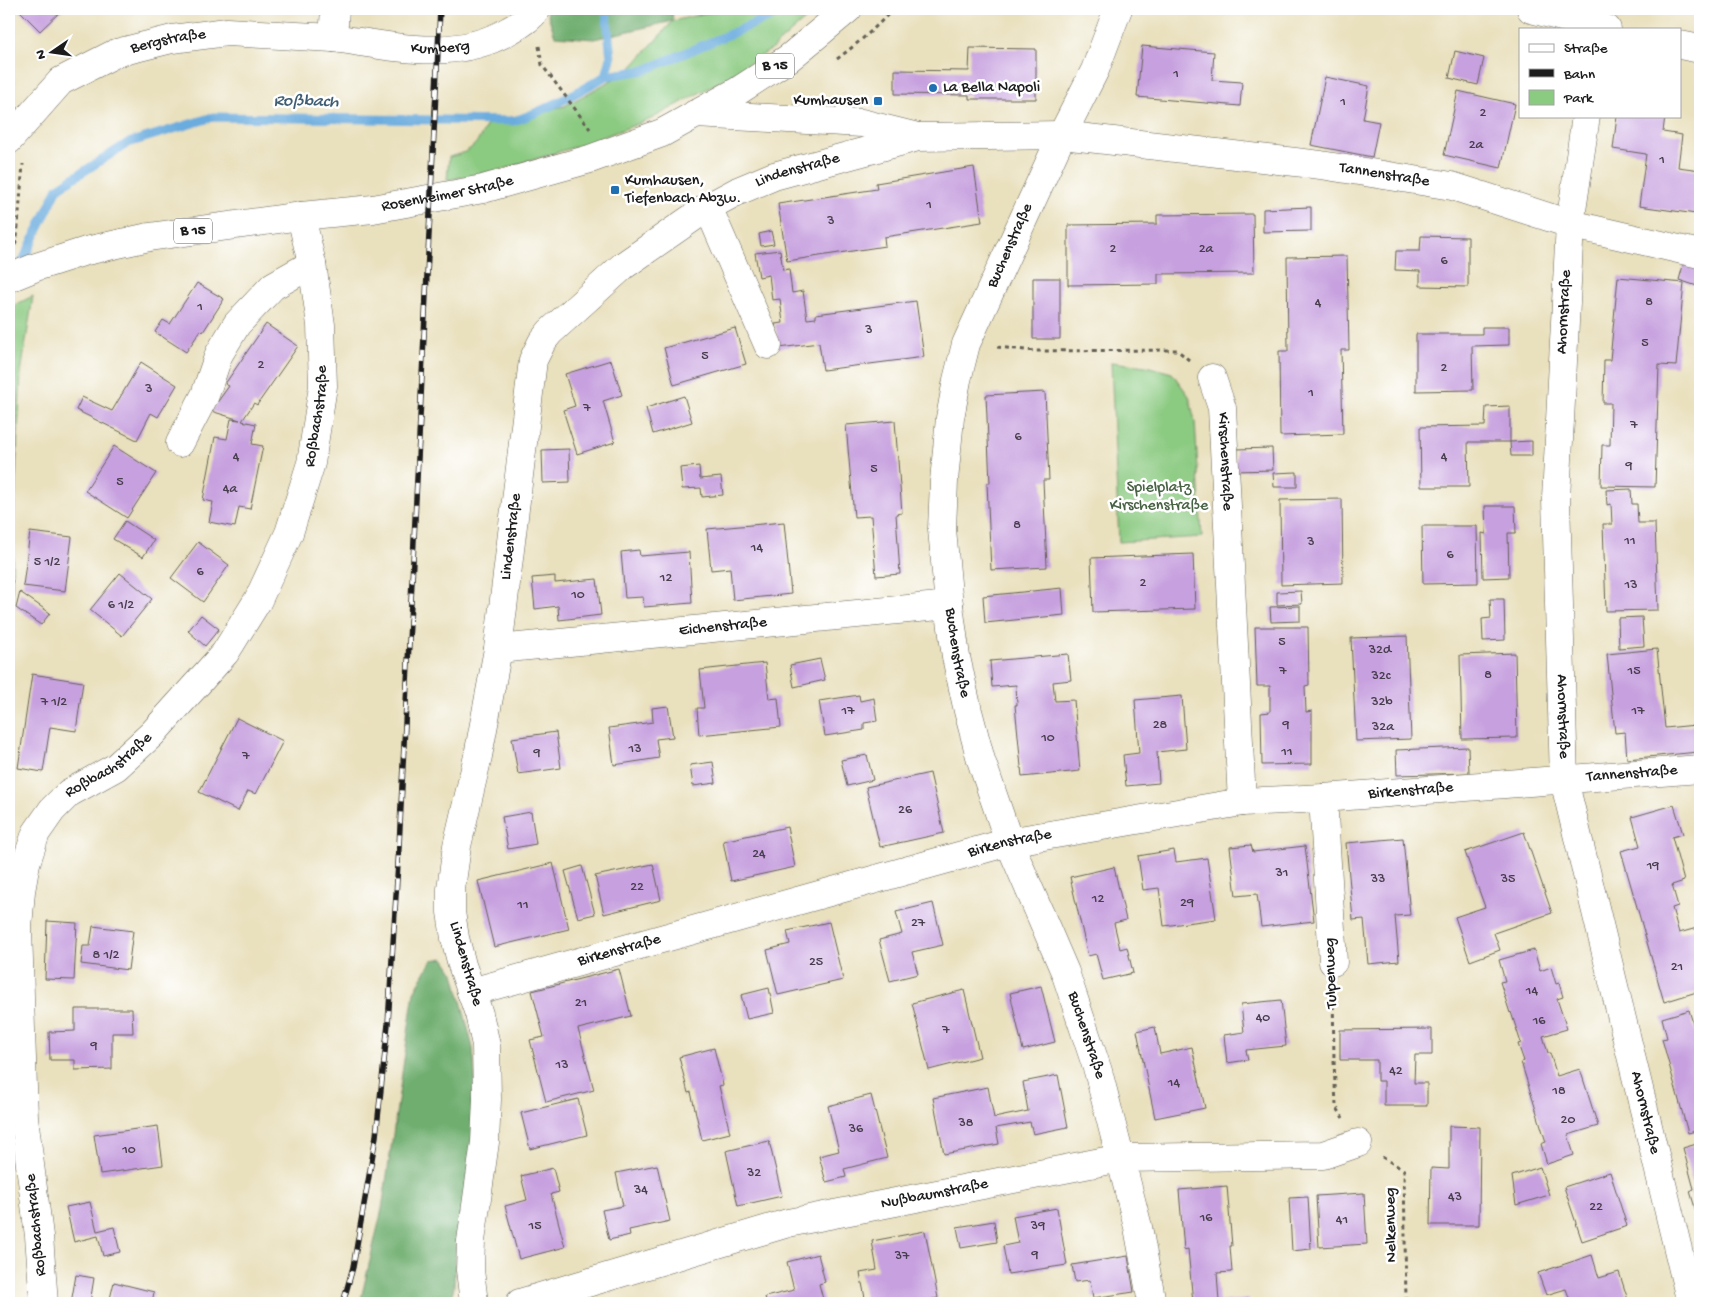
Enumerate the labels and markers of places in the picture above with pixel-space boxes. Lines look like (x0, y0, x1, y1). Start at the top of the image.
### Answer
place label: La Bella Napoli (943, 79, 1040, 98)
marker: La Bella Napoli (927, 82, 939, 94)
place label: Kumhausen (794, 92, 868, 111)
marker: Kumhausen (872, 95, 884, 107)
place label: Kumhausen, Tiefenbach Abzw. (624, 172, 741, 209)
marker: Kumhausen, Tiefenbach Abzw. (609, 184, 621, 196)

